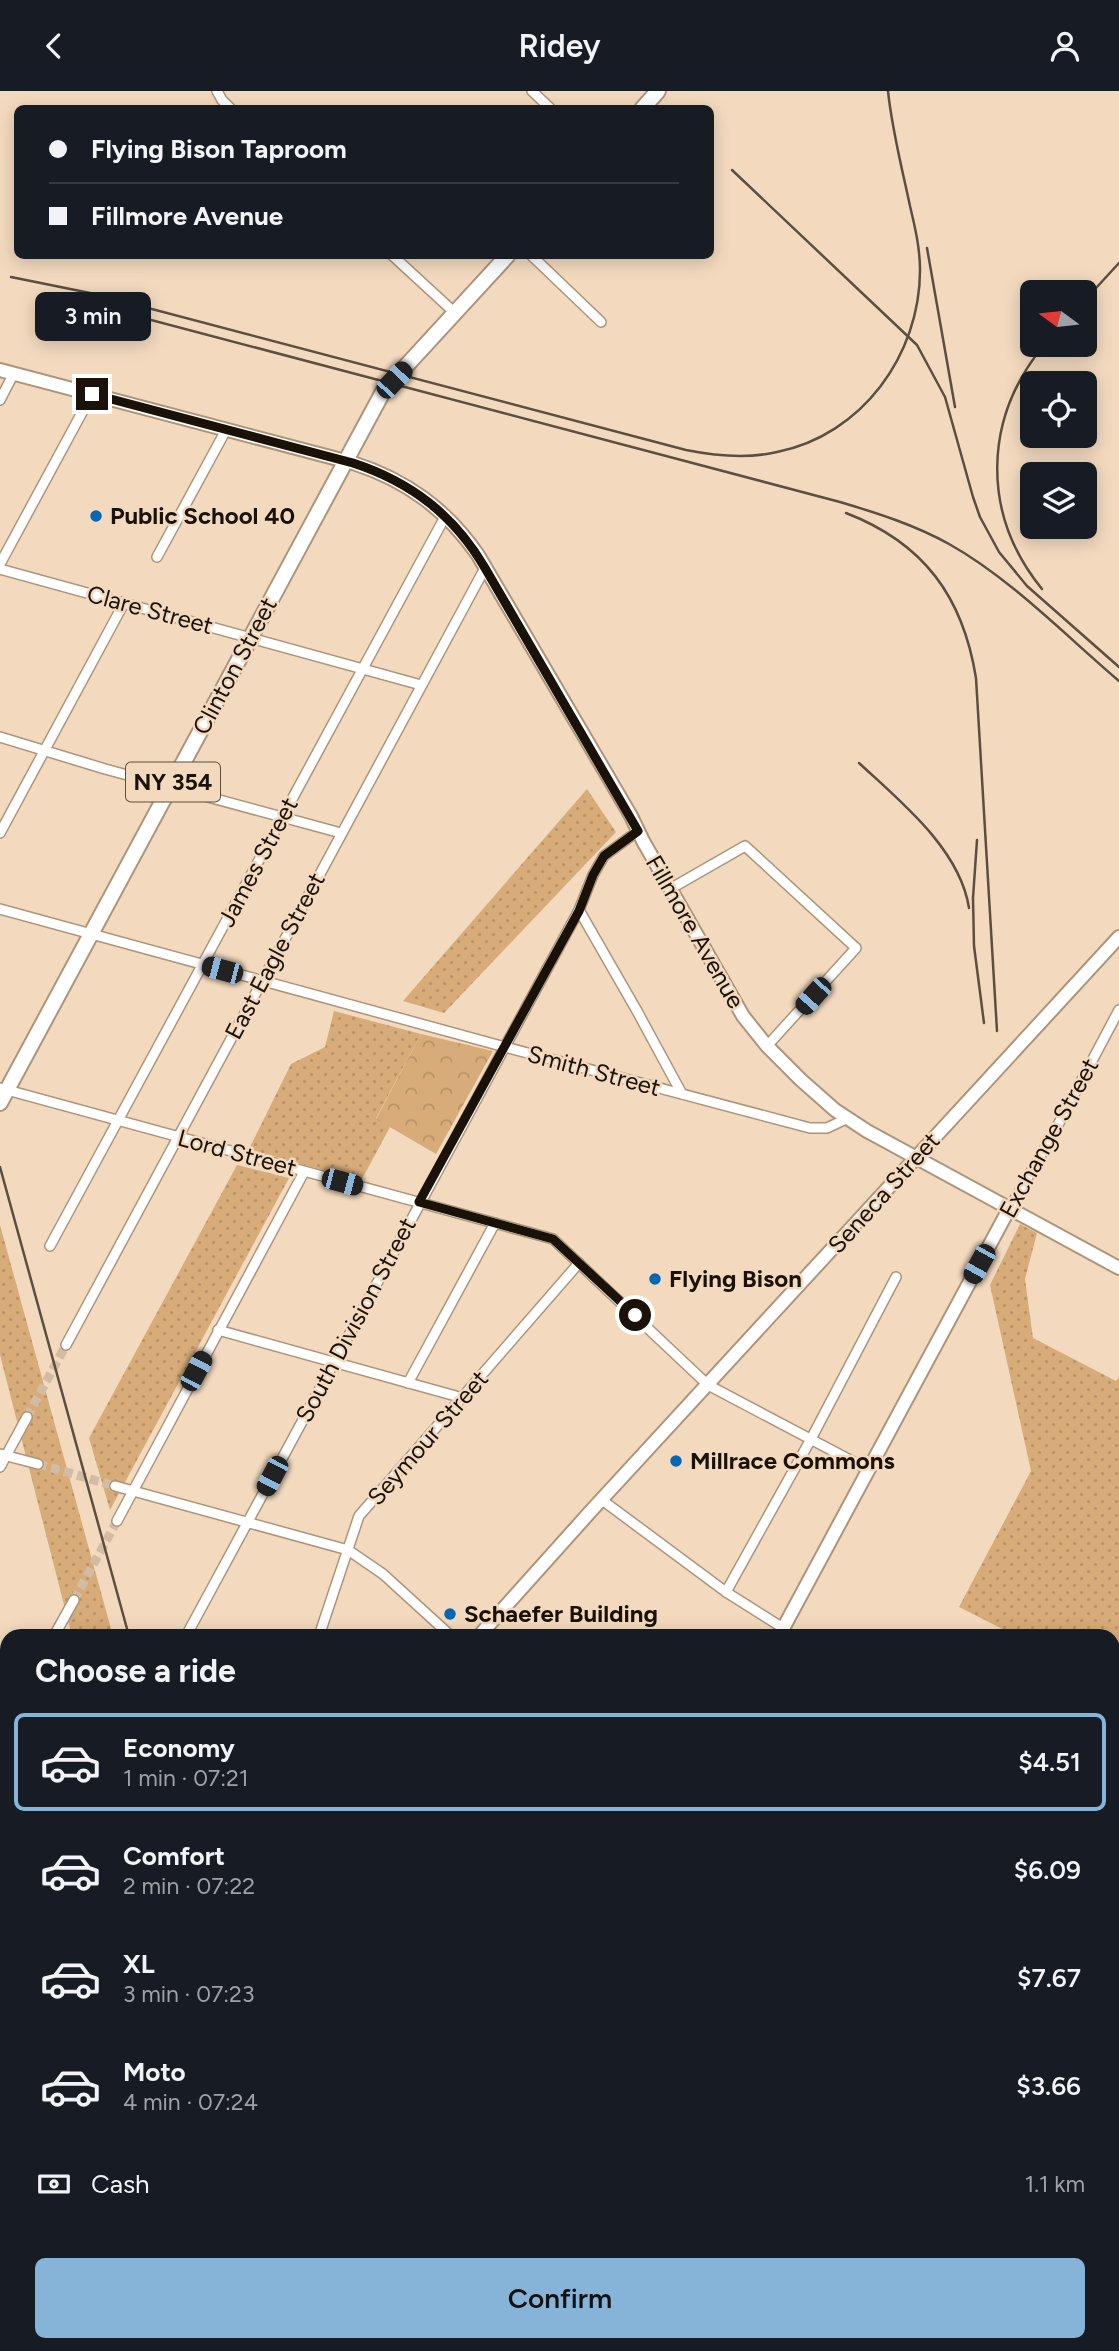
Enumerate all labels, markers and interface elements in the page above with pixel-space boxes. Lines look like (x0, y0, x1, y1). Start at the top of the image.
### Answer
icon: back (35, 27, 73, 65)
text: Ridey (518, 27, 601, 65)
icon: person (1046, 27, 1084, 65)
text: Flying Bison Taproom (91, 133, 347, 165)
text: Fillmore Avenue (91, 200, 283, 232)
north arrow (1020, 280, 1097, 357)
map controls (1020, 280, 1097, 539)
callout: 3 min (34, 293, 150, 341)
text: 3 min (65, 302, 121, 330)
car (372, 357, 417, 403)
button: locate (1020, 371, 1097, 448)
route end (76, 378, 108, 410)
button: layers (1020, 462, 1097, 539)
place label: Public School 40 (110, 501, 295, 530)
marker: Public School 40 (88, 508, 104, 524)
street label: Clare Street (84, 579, 216, 640)
street label: Clinton Street (186, 592, 283, 739)
road number: NY 354 (126, 762, 220, 801)
street label: James Street (211, 792, 304, 931)
street label: Fillmore Avenue (640, 850, 751, 1013)
street label: East Eagle Street (218, 867, 331, 1044)
car (199, 954, 246, 986)
car (792, 973, 835, 1019)
street label: Smith Street (525, 1039, 664, 1102)
street label: Exchange Street (993, 1053, 1104, 1223)
street label: Lord Street (175, 1123, 300, 1182)
street label: Seneca Street (822, 1126, 945, 1259)
car (319, 1166, 366, 1198)
street label: South Division Street (289, 1212, 422, 1427)
car (960, 1241, 999, 1287)
place label: Flying Bison (669, 1264, 802, 1293)
marker: Flying Bison (647, 1271, 663, 1287)
route start (619, 1299, 651, 1331)
car (177, 1348, 216, 1394)
street label: Seymour Street (361, 1364, 494, 1511)
place label: Millrace Commons (690, 1446, 895, 1475)
car (253, 1453, 292, 1499)
marker: Millrace Commons (668, 1453, 684, 1469)
place label: Schaefer Building (464, 1599, 658, 1628)
marker: Schaefer Building (442, 1606, 458, 1622)
text: Choose a ride (35, 1652, 236, 1690)
icon: car (39, 1731, 102, 1794)
text: Economy (123, 1732, 235, 1764)
text: $4.51 (1018, 1746, 1081, 1778)
text: 1 min · 07:21 (123, 1764, 248, 1792)
icon: car (39, 1839, 102, 1902)
text: Comfort (123, 1840, 225, 1872)
text: $6.09 (1014, 1854, 1081, 1886)
text: 2 min · 07:22 (123, 1872, 255, 1900)
icon: car (39, 1947, 102, 2010)
text: XL (123, 1948, 155, 1980)
text: $7.67 (1017, 1962, 1081, 1994)
text: 3 min · 07:23 (123, 1980, 254, 2008)
icon: car (39, 2055, 102, 2118)
text: Moto (123, 2056, 186, 2088)
text: $3.66 (1016, 2070, 1081, 2102)
text: 4 min · 07:24 (123, 2088, 258, 2116)
icon: cash (35, 2165, 73, 2203)
text: Cash (91, 2168, 150, 2200)
text: 1.1 km (1025, 2170, 1085, 2198)
button: Confirm (35, 2258, 1085, 2338)

